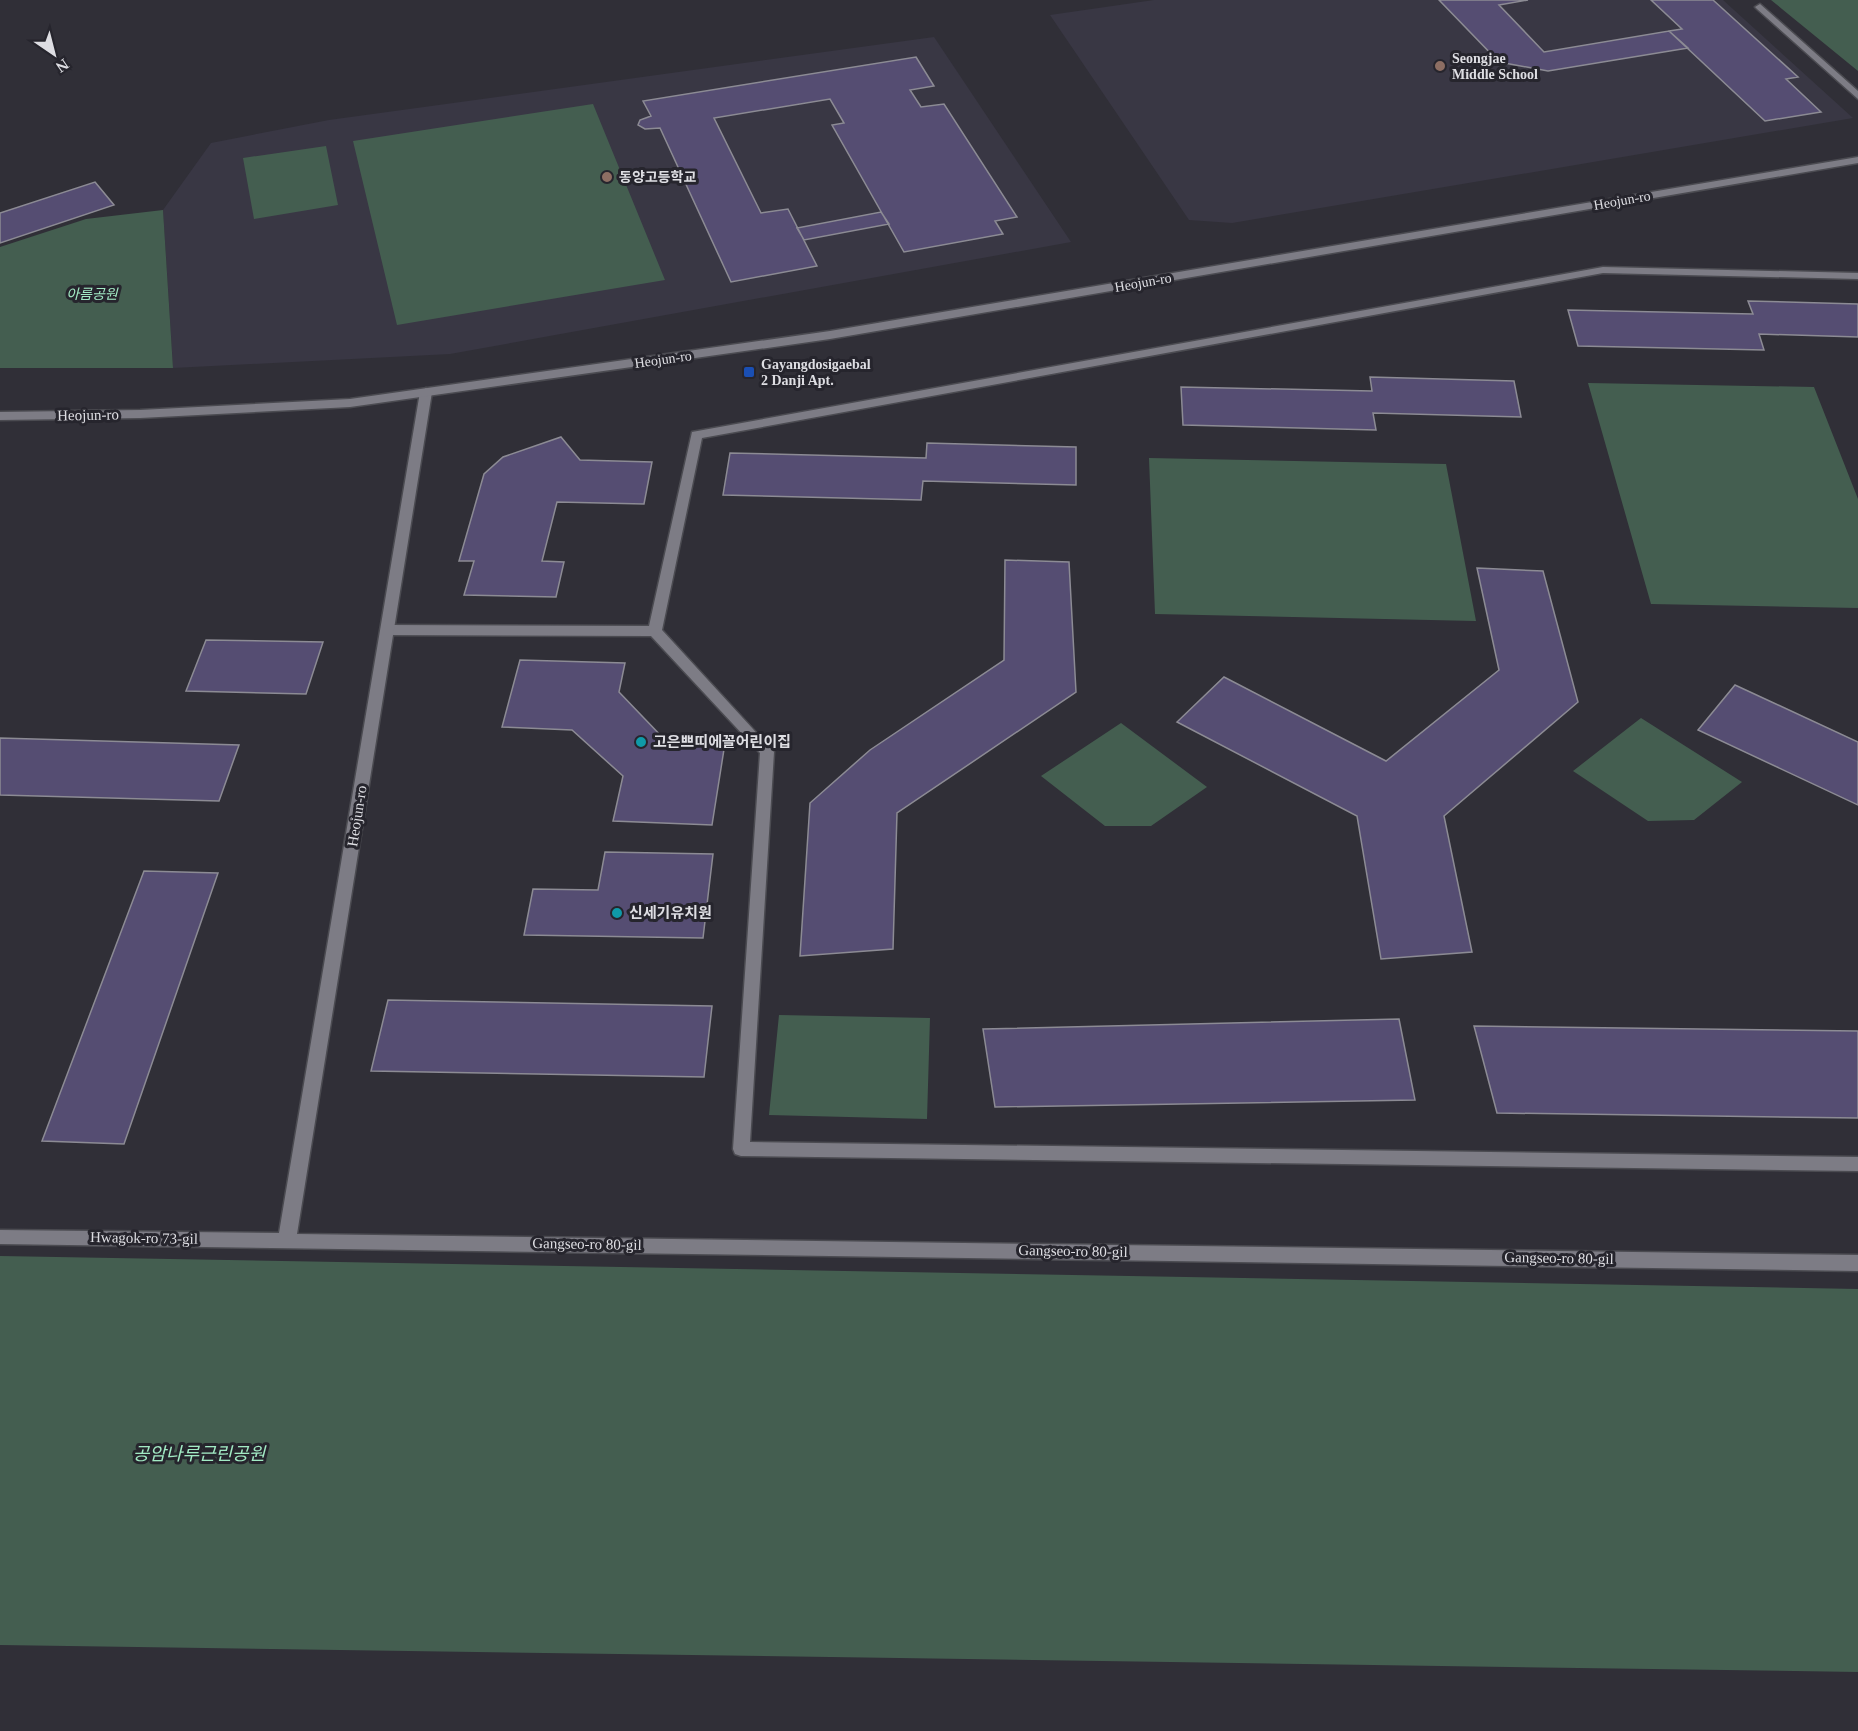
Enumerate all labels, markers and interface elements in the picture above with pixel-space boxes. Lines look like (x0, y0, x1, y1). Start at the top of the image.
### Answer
north arrow (24, 24, 84, 84)
place label: Seongjae Middle School (1452, 51, 1538, 82)
text: N (52, 56, 72, 76)
marker: Seongjae Middle School (1433, 59, 1447, 73)
place label: 동양고등학교 (619, 169, 696, 185)
marker: 동양고등학교 (600, 170, 614, 184)
street label: Heojun-ro (1592, 188, 1652, 213)
street label: Heojun-ro (1113, 270, 1173, 295)
park label: 아름공원 (66, 287, 119, 302)
street label: Heojun-ro (634, 348, 693, 371)
place label: Gayangdosigaebal 2 Danji Apt. (761, 357, 871, 388)
marker: Gayangdosigaebal 2 Danji Apt. (742, 365, 756, 379)
street label: Heojun-ro (57, 406, 119, 424)
place label: 고은쁘띠에꼴어린이집 (653, 734, 791, 750)
marker: 고은쁘띠에꼴어린이집 (634, 735, 648, 749)
street label: Heojun-ro (344, 784, 370, 848)
place label: 신세기유치원 (629, 905, 712, 921)
marker: 신세기유치원 (610, 906, 624, 920)
street label: Hwagok-ro 73-gil (90, 1229, 198, 1247)
street label: Gangseo-ro 80-gil (532, 1235, 642, 1253)
street label: Gangseo-ro 80-gil (1018, 1242, 1128, 1260)
street label: Gangseo-ro 80-gil (1504, 1249, 1614, 1267)
park label: 공암나루근린공원 (133, 1444, 267, 1464)

